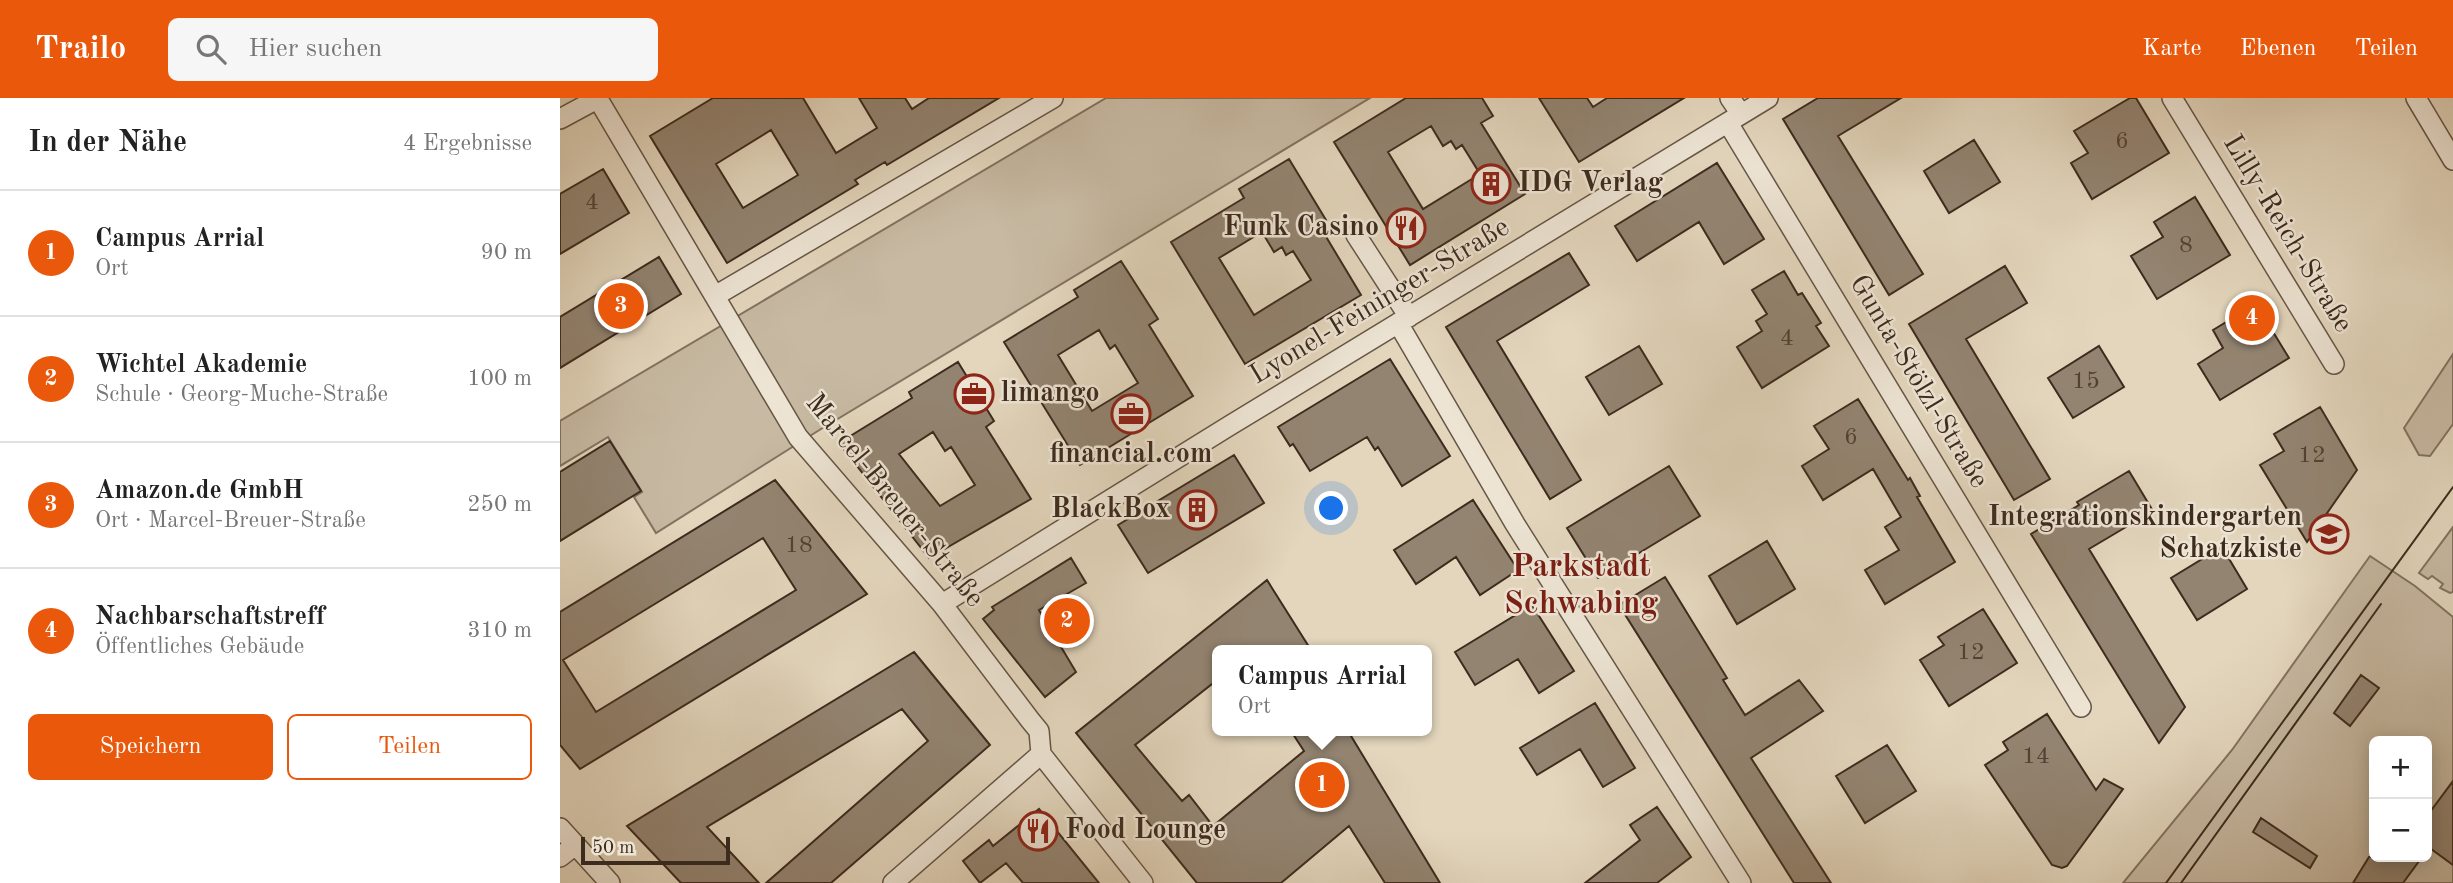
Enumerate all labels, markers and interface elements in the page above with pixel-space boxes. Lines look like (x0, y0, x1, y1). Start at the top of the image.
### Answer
search box (168, 18, 658, 81)
icon: search (192, 30, 230, 68)
text: Trailo (35, 33, 126, 66)
text: Hier suchen (248, 36, 382, 62)
text: Karte (2142, 37, 2202, 61)
text: Ebenen (2240, 37, 2316, 61)
text: Teilen (2354, 37, 2418, 61)
text: In der Nähe (28, 128, 187, 158)
house number: 6 (2115, 130, 2129, 154)
street label: Lilly-Reich-Straße (2217, 130, 2357, 338)
text: 4 Ergebnisse (403, 132, 532, 155)
building icon: IDG Verlag (1470, 163, 1512, 205)
place label: IDG Verlag (1518, 170, 1663, 198)
house number: 4 (585, 191, 599, 215)
restaurant icon: Funk Casino (1385, 207, 1427, 249)
street label: Lyonel-Feininger-Straße (1245, 213, 1515, 391)
place label: Funk Casino (1223, 214, 1379, 242)
text: Campus Arrial (95, 226, 264, 252)
house number: 8 (2179, 234, 2193, 258)
text: 1 (44, 241, 58, 264)
text: 90 m (481, 241, 532, 264)
text: Ort (95, 257, 129, 280)
street label: Gunta-Stölzl-Straße (1843, 271, 1993, 493)
pin: 3 (598, 280, 644, 332)
pin: 4 (2229, 292, 2275, 344)
house number: 4 (1780, 327, 1794, 351)
text: Wichtel Akademie (95, 352, 307, 378)
text: 2 (44, 367, 58, 390)
text: 100 m (467, 367, 532, 390)
house number: 15 (2072, 370, 2100, 394)
office icon: limango (953, 373, 995, 415)
place label: limango (1001, 380, 1100, 408)
text: Schule · Georg-Muche-Straße (95, 383, 388, 406)
street label: Marcel-Breuer-Straße (800, 389, 988, 613)
office icon: financial.com (1110, 393, 1152, 435)
house number: 6 (1844, 426, 1858, 450)
place label: financial.com (1050, 441, 1212, 469)
house number: 12 (2298, 444, 2326, 468)
text: Amazon.de GmbH (95, 478, 304, 504)
building icon: BlackBox (1176, 489, 1218, 531)
your location (1314, 491, 1348, 525)
text: 3 (44, 493, 58, 516)
text: 250 m (467, 493, 532, 516)
place label: BlackBox (1051, 496, 1170, 524)
place label: Integrationskindergarten Schatzkiste (1988, 504, 2302, 564)
text: Ort · Marcel-Breuer-Straße (95, 509, 366, 532)
school or university icon: Integrationskindergarten Schatzkiste (2308, 513, 2350, 555)
house number: 18 (785, 534, 813, 558)
district label: Parkstadt Schwabing (1504, 552, 1658, 621)
pin: 2 (1044, 595, 1090, 647)
text: Nachbarschaftstreff (95, 604, 325, 630)
text: 4 (44, 619, 58, 642)
text: 310 m (467, 619, 532, 642)
text: Öffentliches Gebäude (95, 635, 304, 658)
house number: 12 (1957, 641, 1985, 665)
popup (1212, 645, 1432, 736)
text: Campus Arrial (1237, 664, 1407, 690)
text: Ort (1237, 695, 1271, 718)
button: Speichern (28, 714, 273, 780)
button: Teilen (287, 714, 532, 780)
map controls (2369, 736, 2432, 862)
button: + (2369, 736, 2432, 799)
house number: 14 (2022, 745, 2050, 769)
pin: 1 (1299, 759, 1345, 811)
button: − (2369, 799, 2432, 862)
restaurant icon: Food Lounge (1017, 810, 1059, 852)
place label: Food Lounge (1065, 817, 1226, 845)
scale bar (581, 834, 730, 866)
text: 50 m (592, 839, 634, 858)

